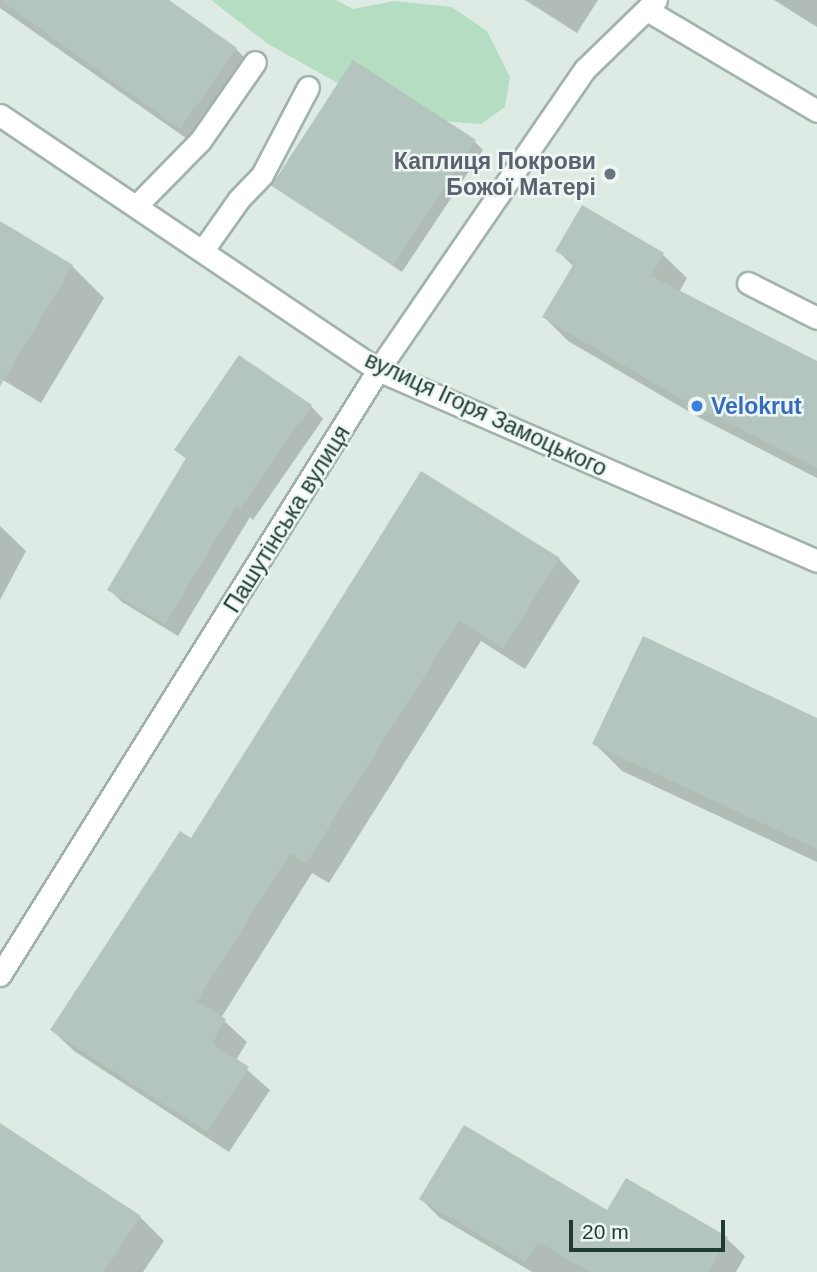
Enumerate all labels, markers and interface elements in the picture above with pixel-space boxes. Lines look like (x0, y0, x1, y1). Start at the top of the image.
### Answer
place label: Каплиця Покрови Божої Матері (394, 147, 596, 201)
marker: Каплиця Покрови Божої Матері (602, 166, 618, 182)
street label: вулиця Ігоря Замоцького (361, 346, 611, 482)
place label: Velokrut (711, 392, 802, 420)
marker: Velokrut (689, 398, 705, 414)
street label: Пашутінська вулиця (218, 420, 356, 618)
scale bar (572, 1206, 728, 1250)
text: 20 m (582, 1220, 629, 1243)

